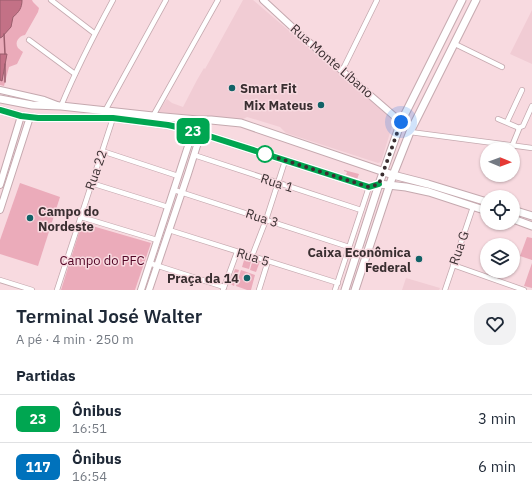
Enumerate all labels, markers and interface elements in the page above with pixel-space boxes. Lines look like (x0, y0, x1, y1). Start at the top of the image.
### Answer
street label: Rua Monte Líbano (287, 20, 377, 102)
place label: Smart Fit (240, 80, 297, 97)
marker: Smart Fit (227, 83, 237, 93)
place label: Mix Mateus (244, 97, 313, 114)
marker: Mix Mateus (316, 100, 326, 110)
your location (391, 112, 411, 132)
line badge: 23 (175, 118, 211, 144)
text: 23 (185, 122, 201, 140)
north arrow (480, 142, 520, 182)
map controls (480, 142, 520, 278)
unlabelled marker (256, 145, 274, 163)
street label: Rua 22 (81, 148, 111, 192)
street label: Rua 1 (258, 170, 296, 196)
button: locate (480, 190, 520, 230)
place label: Campo do Nordeste (38, 203, 99, 235)
street label: Rua 3 (243, 205, 281, 231)
marker: Campo do Nordeste (25, 213, 35, 223)
street label: Rua G (445, 229, 473, 267)
button: layers (480, 238, 520, 278)
street label: Rua 5 (234, 244, 272, 270)
place label: Caixa Econômica Federal (307, 244, 411, 276)
park label: Campo do PFC (59, 252, 145, 269)
marker: Caixa Econômica Federal (414, 254, 424, 264)
place label: Praça da 14 (167, 270, 239, 287)
marker: Praça da 14 (242, 273, 252, 283)
button: heart (474, 303, 516, 345)
text: Terminal José Walter (16, 304, 202, 328)
text: A pé · 4 min · 250 m (16, 331, 134, 348)
text: Partidas (16, 366, 76, 385)
text: Ônibus (72, 401, 122, 420)
text: 3 min (478, 409, 516, 428)
text: 23 (30, 410, 46, 428)
text: 16:51 (72, 420, 107, 437)
text: Ônibus (72, 449, 122, 468)
text: 6 min (478, 457, 516, 476)
text: 117 (25, 458, 51, 476)
text: 16:54 (72, 468, 107, 485)

